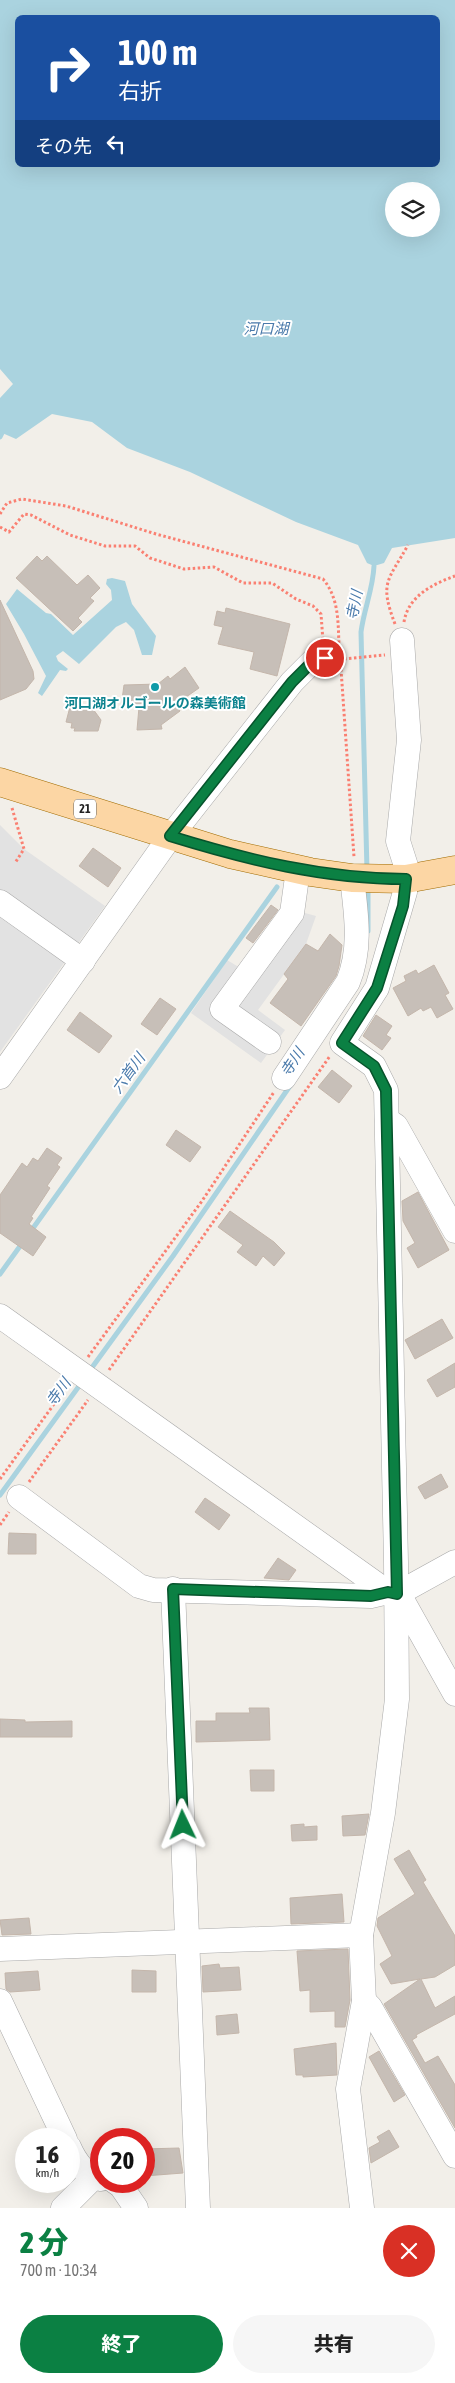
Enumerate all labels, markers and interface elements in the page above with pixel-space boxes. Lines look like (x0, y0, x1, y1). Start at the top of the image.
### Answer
text: 100 m (118, 32, 197, 72)
icon: right (35, 35, 100, 100)
text: 右折 (118, 78, 162, 104)
icon: left (102, 130, 130, 158)
text: その先 (35, 135, 92, 157)
map controls (385, 182, 440, 237)
button: layers (385, 182, 440, 237)
water label: 河口湖 (243, 320, 290, 337)
water label: 寺川 (343, 587, 366, 621)
pin (304, 637, 346, 679)
icon: arrive (311, 644, 339, 672)
marker: 河口湖オルゴールの森美術館 (149, 681, 161, 693)
place label: 河口湖オルゴールの森美術館 (64, 695, 246, 711)
road number: 21 (74, 800, 96, 819)
water label: 寺川 (277, 1043, 309, 1079)
water label: 六首川 (108, 1048, 149, 1096)
water label: 寺川 (42, 1373, 75, 1409)
position arrow (156, 1798, 208, 1850)
speed limit sign: 20 (90, 2128, 155, 2193)
text: 16 (36, 2140, 59, 2168)
text: km/h (36, 2166, 59, 2180)
text: 2 分 (20, 2225, 68, 2259)
button: close (383, 2225, 435, 2277)
text: 700 m · 10:34 (20, 2261, 97, 2279)
button: 終了 (20, 2315, 223, 2373)
button: 共有 (233, 2315, 435, 2373)

